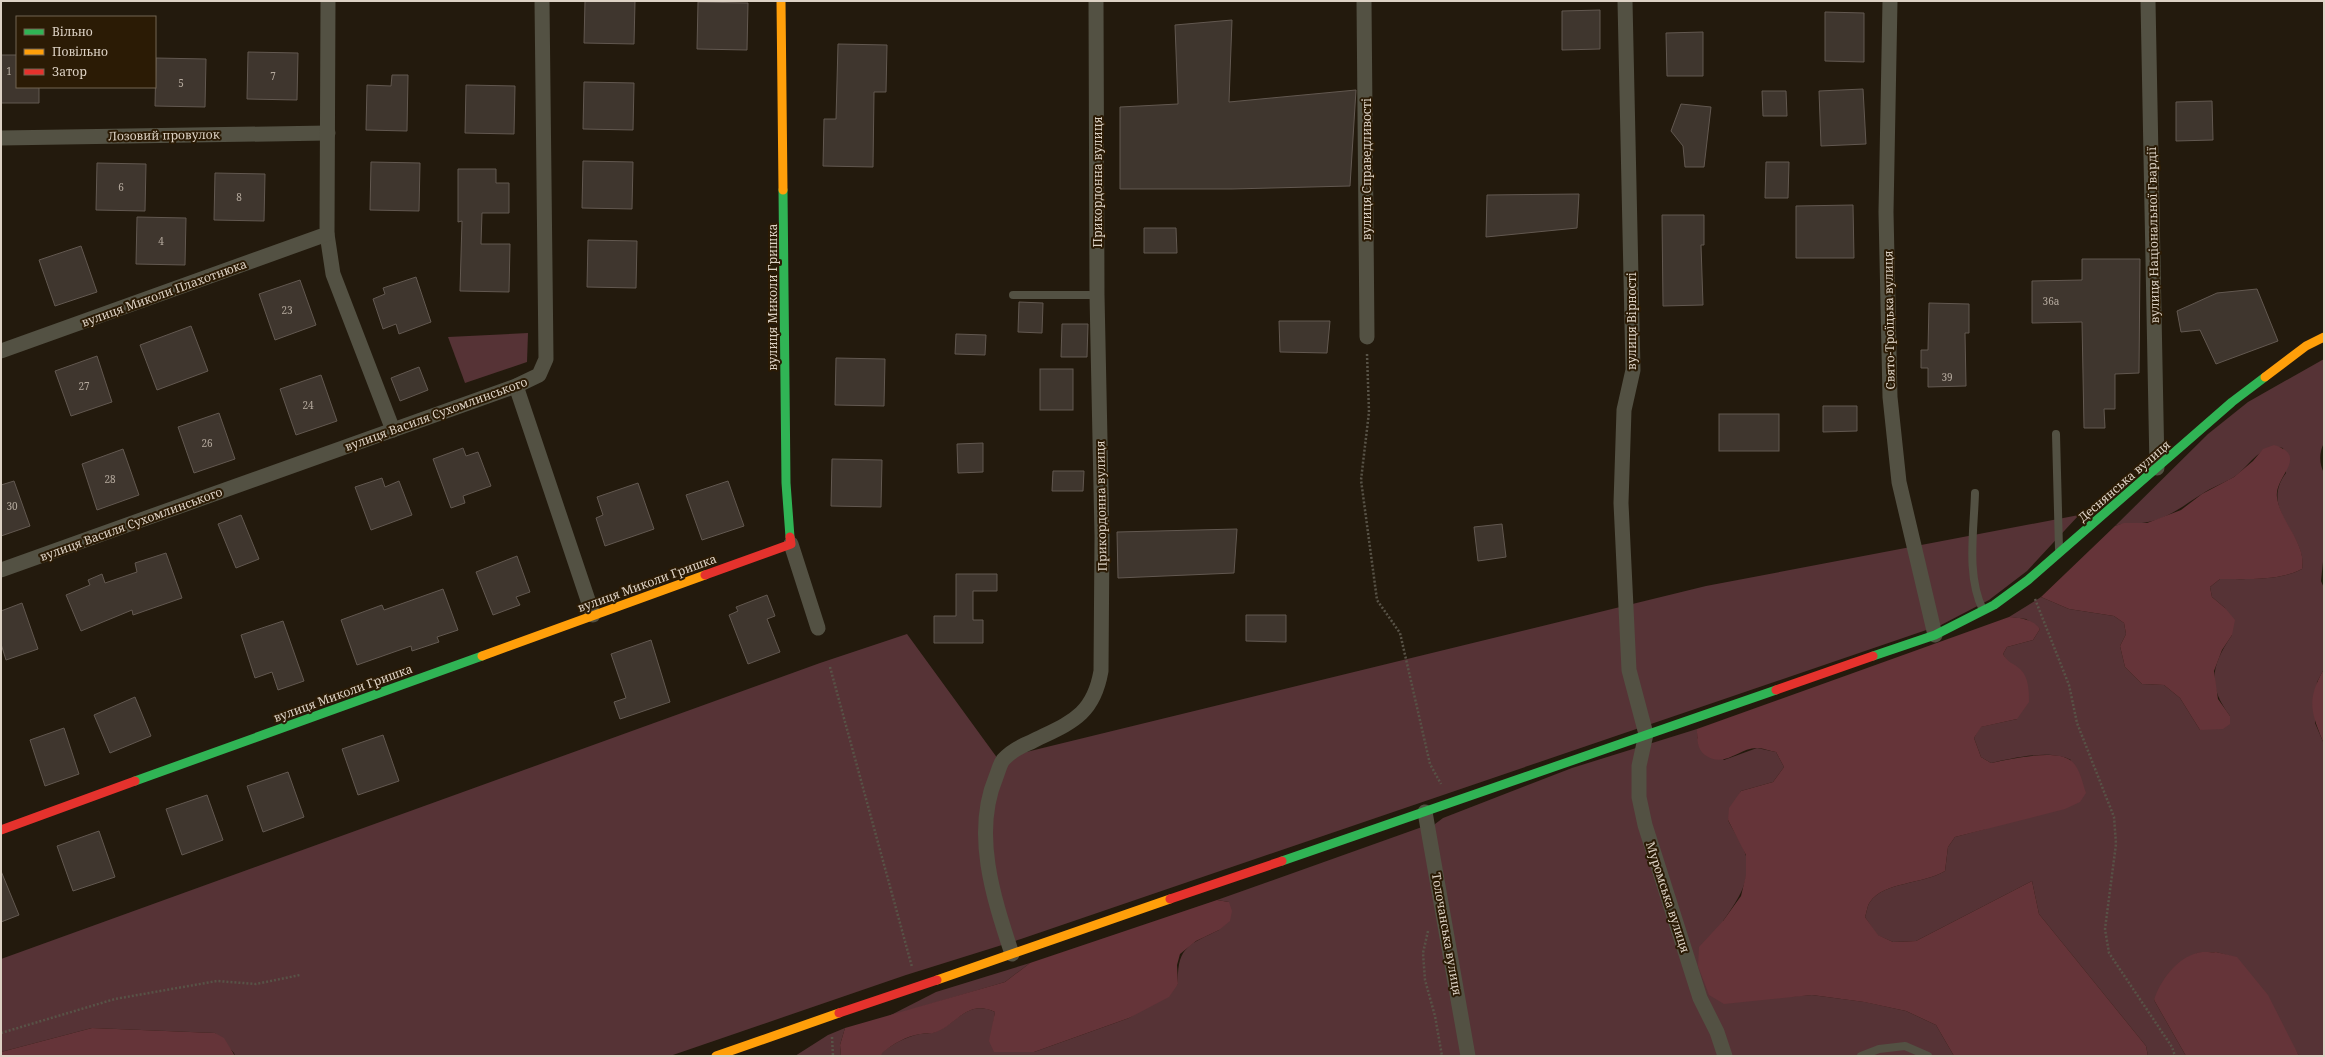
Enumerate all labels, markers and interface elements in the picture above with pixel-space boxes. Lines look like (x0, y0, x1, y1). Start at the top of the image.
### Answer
legend (16, 16, 156, 88)
text: Вільно (52, 23, 93, 40)
text: Повільно (52, 43, 108, 60)
text: Затор (52, 63, 87, 80)
house number: 1 (6, 64, 12, 78)
house number: 7 (270, 69, 276, 83)
house number: 5 (178, 76, 184, 90)
street label: вулиця Справедливості (1358, 98, 1375, 240)
street label: Прикордонна вулиця (1089, 116, 1106, 247)
street label: Лозовий провулок (108, 126, 221, 144)
street label: вулиця Національної Гвардії (2143, 147, 2163, 323)
house number: 6 (118, 180, 124, 194)
house number: 8 (236, 190, 242, 204)
street label: вулиця Миколи Гришка (764, 223, 781, 370)
house number: 4 (158, 234, 164, 248)
street label: Свято-Троїцька вулиця (1879, 250, 1899, 390)
street label: вулиця Миколи Плахотнюка (79, 255, 249, 331)
street label: вулиця Вірності (1623, 272, 1640, 370)
house number: 36а (2043, 294, 2060, 308)
house number: 23 (281, 303, 293, 317)
house number: 39 (1941, 370, 1953, 384)
street label: вулиця Василя Сухомлинського (342, 373, 530, 455)
house number: 27 (78, 379, 90, 393)
house number: 24 (302, 398, 314, 412)
house number: 26 (201, 436, 213, 450)
street label: Деснянська вулиця (2074, 436, 2174, 526)
street label: Прикордонна вулиця (1091, 440, 1111, 572)
house number: 28 (104, 472, 116, 486)
street label: вулиця Василя Сухомлинського (37, 483, 225, 565)
house number: 30 (6, 499, 18, 513)
street label: вулиця Миколи Гришка (575, 550, 719, 616)
street label: вулиця Миколи Гришка (271, 660, 415, 726)
street label: Муромська вулиця (1642, 839, 1694, 955)
street label: Толочанська вулиця (1428, 871, 1466, 997)

